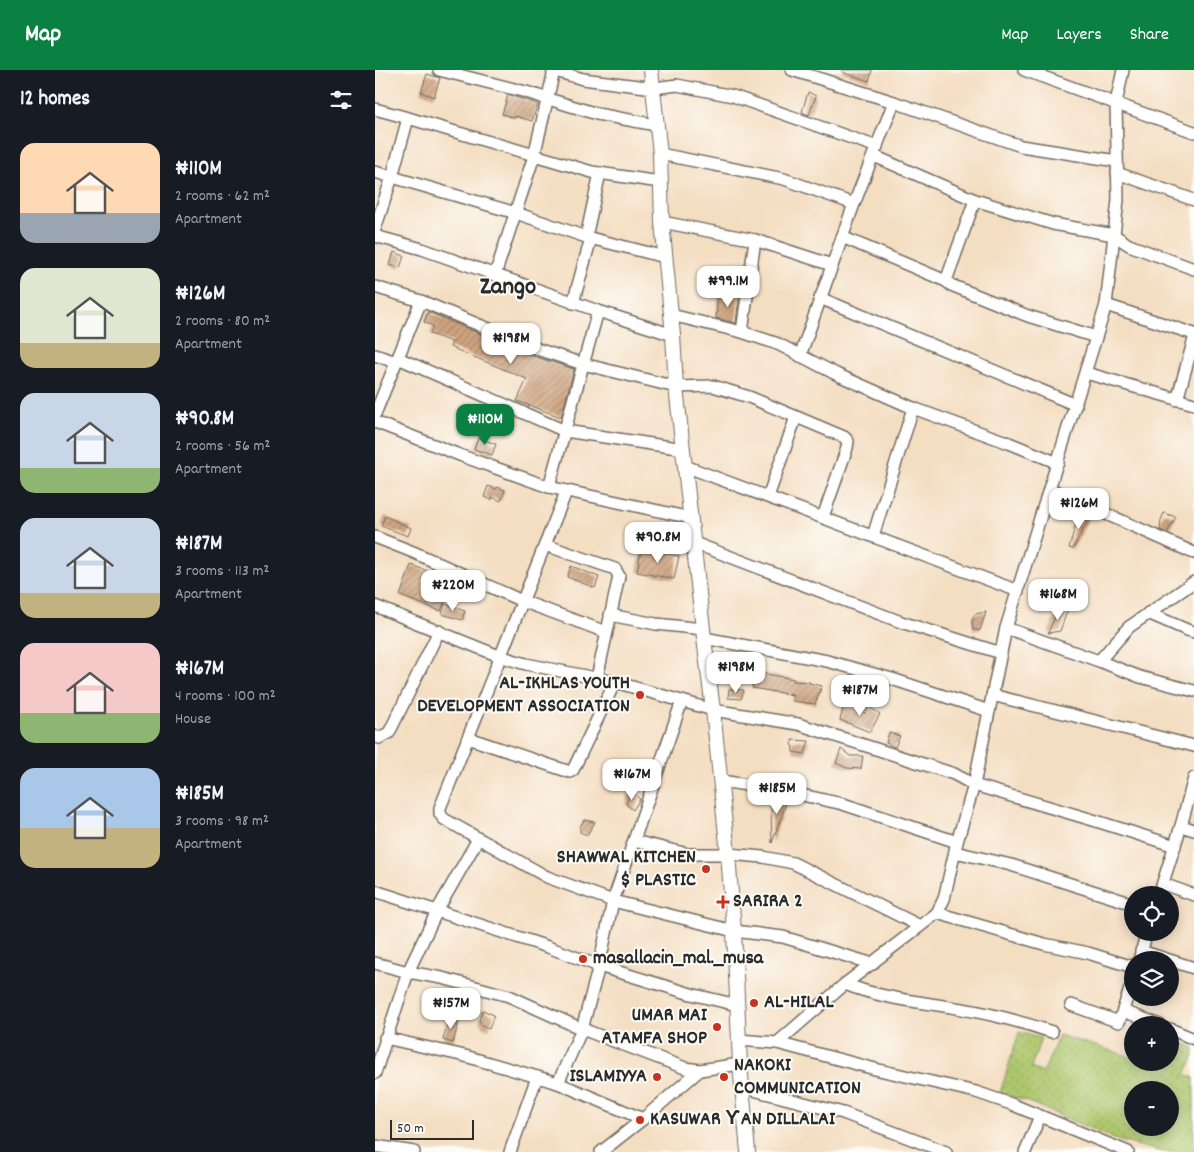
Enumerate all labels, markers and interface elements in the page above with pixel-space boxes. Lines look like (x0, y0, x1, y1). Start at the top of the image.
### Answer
text: Map (25, 18, 61, 52)
text: Map (1001, 23, 1028, 48)
text: Layers (1056, 23, 1102, 48)
text: Share (1130, 23, 1169, 48)
text: 12 homes (20, 85, 90, 115)
icon: filters (327, 86, 355, 114)
text: ₦110M (175, 155, 222, 185)
icon: home (60, 163, 120, 223)
text: 2 rooms · 62 m² (175, 185, 270, 208)
text: Apartment (175, 208, 242, 231)
pin: ₦99.1M (687, 266, 769, 308)
district label: Zango (480, 270, 536, 306)
text: ₦99.1M (708, 270, 748, 293)
text: ₦126M (175, 280, 225, 310)
icon: home (60, 288, 120, 348)
text: 2 rooms · 80 m² (175, 310, 270, 333)
pin: ₦198M (476, 322, 546, 365)
text: ₦198M (492, 327, 530, 350)
text: Apartment (175, 333, 242, 356)
pin: ₦110M (450, 404, 520, 446)
text: ₦90.8M (175, 405, 234, 435)
text: ₦110M (467, 408, 503, 431)
icon: home (60, 413, 120, 473)
text: 2 rooms · 56 m² (175, 435, 270, 458)
text: Apartment (175, 458, 242, 481)
pin: ₦126M (1044, 488, 1114, 530)
text: ₦126M (1060, 492, 1098, 515)
pin: ₦90.8M (617, 522, 699, 564)
text: ₦90.8M (635, 526, 681, 549)
text: ₦187M (175, 530, 222, 560)
icon: home (60, 538, 120, 598)
text: 3 rooms · 113 m² (175, 560, 269, 583)
pin: ₦220M (418, 570, 488, 612)
text: ₦220M (432, 574, 474, 597)
pin: ₦168M (1023, 578, 1093, 621)
text: Apartment (175, 583, 242, 606)
text: ₦168M (1039, 583, 1077, 606)
pin: ₦198M (701, 652, 771, 694)
text: ₦167M (175, 655, 224, 685)
text: ₦198M (717, 656, 755, 679)
icon: home (60, 663, 120, 723)
place label: AL-IKHLAS YOUTH DEVELOPMENT ASSOCIATION (417, 670, 630, 721)
pin: ₦187M (825, 674, 895, 717)
text: ₦187M (842, 679, 878, 702)
text: 4 rooms · 100 m² (175, 685, 276, 708)
marker: AL-IKHLAS YOUTH DEVELOPMENT ASSOCIATION (634, 689, 646, 701)
text: House (175, 708, 211, 731)
pin: ₦167M (597, 758, 667, 801)
text: ₦167M (613, 763, 651, 786)
pin: ₦185M (742, 772, 812, 815)
text: ₦185M (758, 777, 796, 800)
text: ₦185M (175, 780, 224, 810)
icon: home (60, 788, 120, 848)
text: 3 rooms · 98 m² (175, 810, 269, 833)
text: Apartment (175, 833, 242, 856)
place label: SHAWWAL KITCHEN $ PLASTIC (557, 844, 696, 895)
marker: SHAWWAL KITCHEN $ PLASTIC (700, 863, 712, 875)
map controls (1124, 886, 1179, 1136)
button: locate (1124, 886, 1179, 941)
place label: SARIRA 2 (733, 888, 803, 916)
marker: SARIRA 2 (717, 896, 729, 908)
place label: masallacin_mal._musa (593, 945, 764, 973)
button: layers (1124, 951, 1179, 1006)
marker: masallacin_mal._musa (577, 953, 589, 965)
pin: ₦157M (416, 988, 486, 1030)
place label: AL-HILAL (764, 989, 834, 1017)
text: ₦157M (433, 992, 469, 1015)
marker: AL-HILAL (748, 997, 760, 1009)
place label: UMAR MAI ATAMFA SHOP (601, 1002, 708, 1053)
button: + (1124, 1016, 1179, 1071)
marker: UMAR MAI ATAMFA SHOP (711, 1021, 723, 1033)
place label: NAKOKI COMMUNICATION (734, 1052, 861, 1103)
place label: ISLAMIYYA (569, 1063, 647, 1091)
marker: ISLAMIYYA (651, 1071, 663, 1083)
marker: NAKOKI COMMUNICATION (718, 1071, 730, 1083)
button: − (1124, 1081, 1179, 1136)
place label: KASUWAR ƳAN DILLALAI (650, 1106, 836, 1134)
marker: KASUWAR ƳAN DILLALAI (634, 1114, 646, 1126)
scale bar (390, 1117, 474, 1140)
text: 50 m (397, 1119, 424, 1139)

